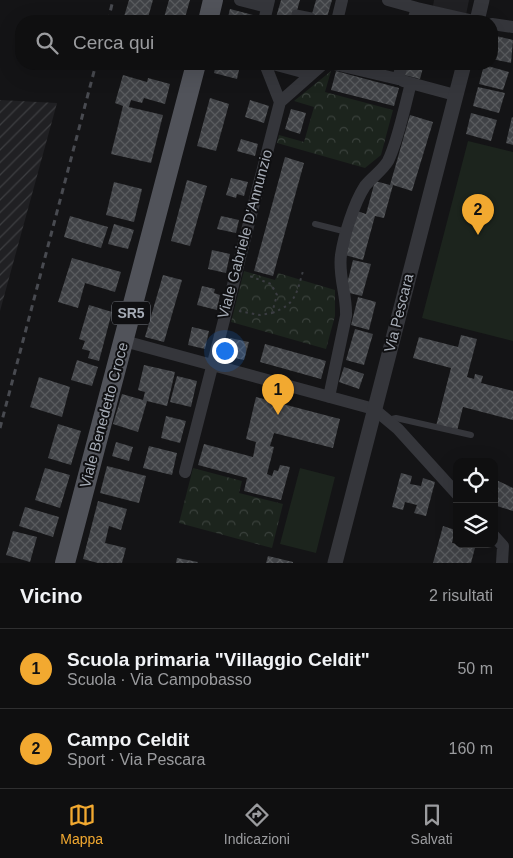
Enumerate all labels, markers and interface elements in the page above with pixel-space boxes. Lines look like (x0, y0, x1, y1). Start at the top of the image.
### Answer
search box (15, 15, 498, 70)
icon: search (33, 29, 61, 57)
text: Cerca qui (73, 32, 154, 53)
street label: Viale Gabriele D'Annunzio (214, 147, 275, 320)
pin: 2 (462, 194, 494, 235)
street label: Via Pescara (381, 271, 417, 354)
road number: SR5 (112, 302, 150, 324)
your location (212, 338, 238, 364)
street label: Viale Benedetto Croce (76, 340, 131, 489)
pin: 1 (262, 374, 294, 415)
map controls (453, 458, 498, 548)
button: locate (453, 458, 498, 503)
button: layers (453, 503, 498, 548)
text: Vicino (20, 584, 83, 607)
text: 2 risultati (429, 587, 493, 604)
text: Scuola primaria "Villaggio Celdit" (67, 649, 370, 670)
text: 1 (32, 660, 40, 677)
text: 50 m (457, 660, 493, 677)
text: Scuola · Via Campobasso (67, 671, 252, 688)
text: Campo Celdit (67, 729, 189, 750)
text: 2 (32, 740, 40, 757)
text: 160 m (449, 740, 493, 757)
text: Sport · Via Pescara (67, 751, 205, 768)
tab: Mappa (60, 801, 103, 847)
tab: Indicazioni (224, 801, 290, 847)
tab: Salvati (411, 801, 453, 847)

